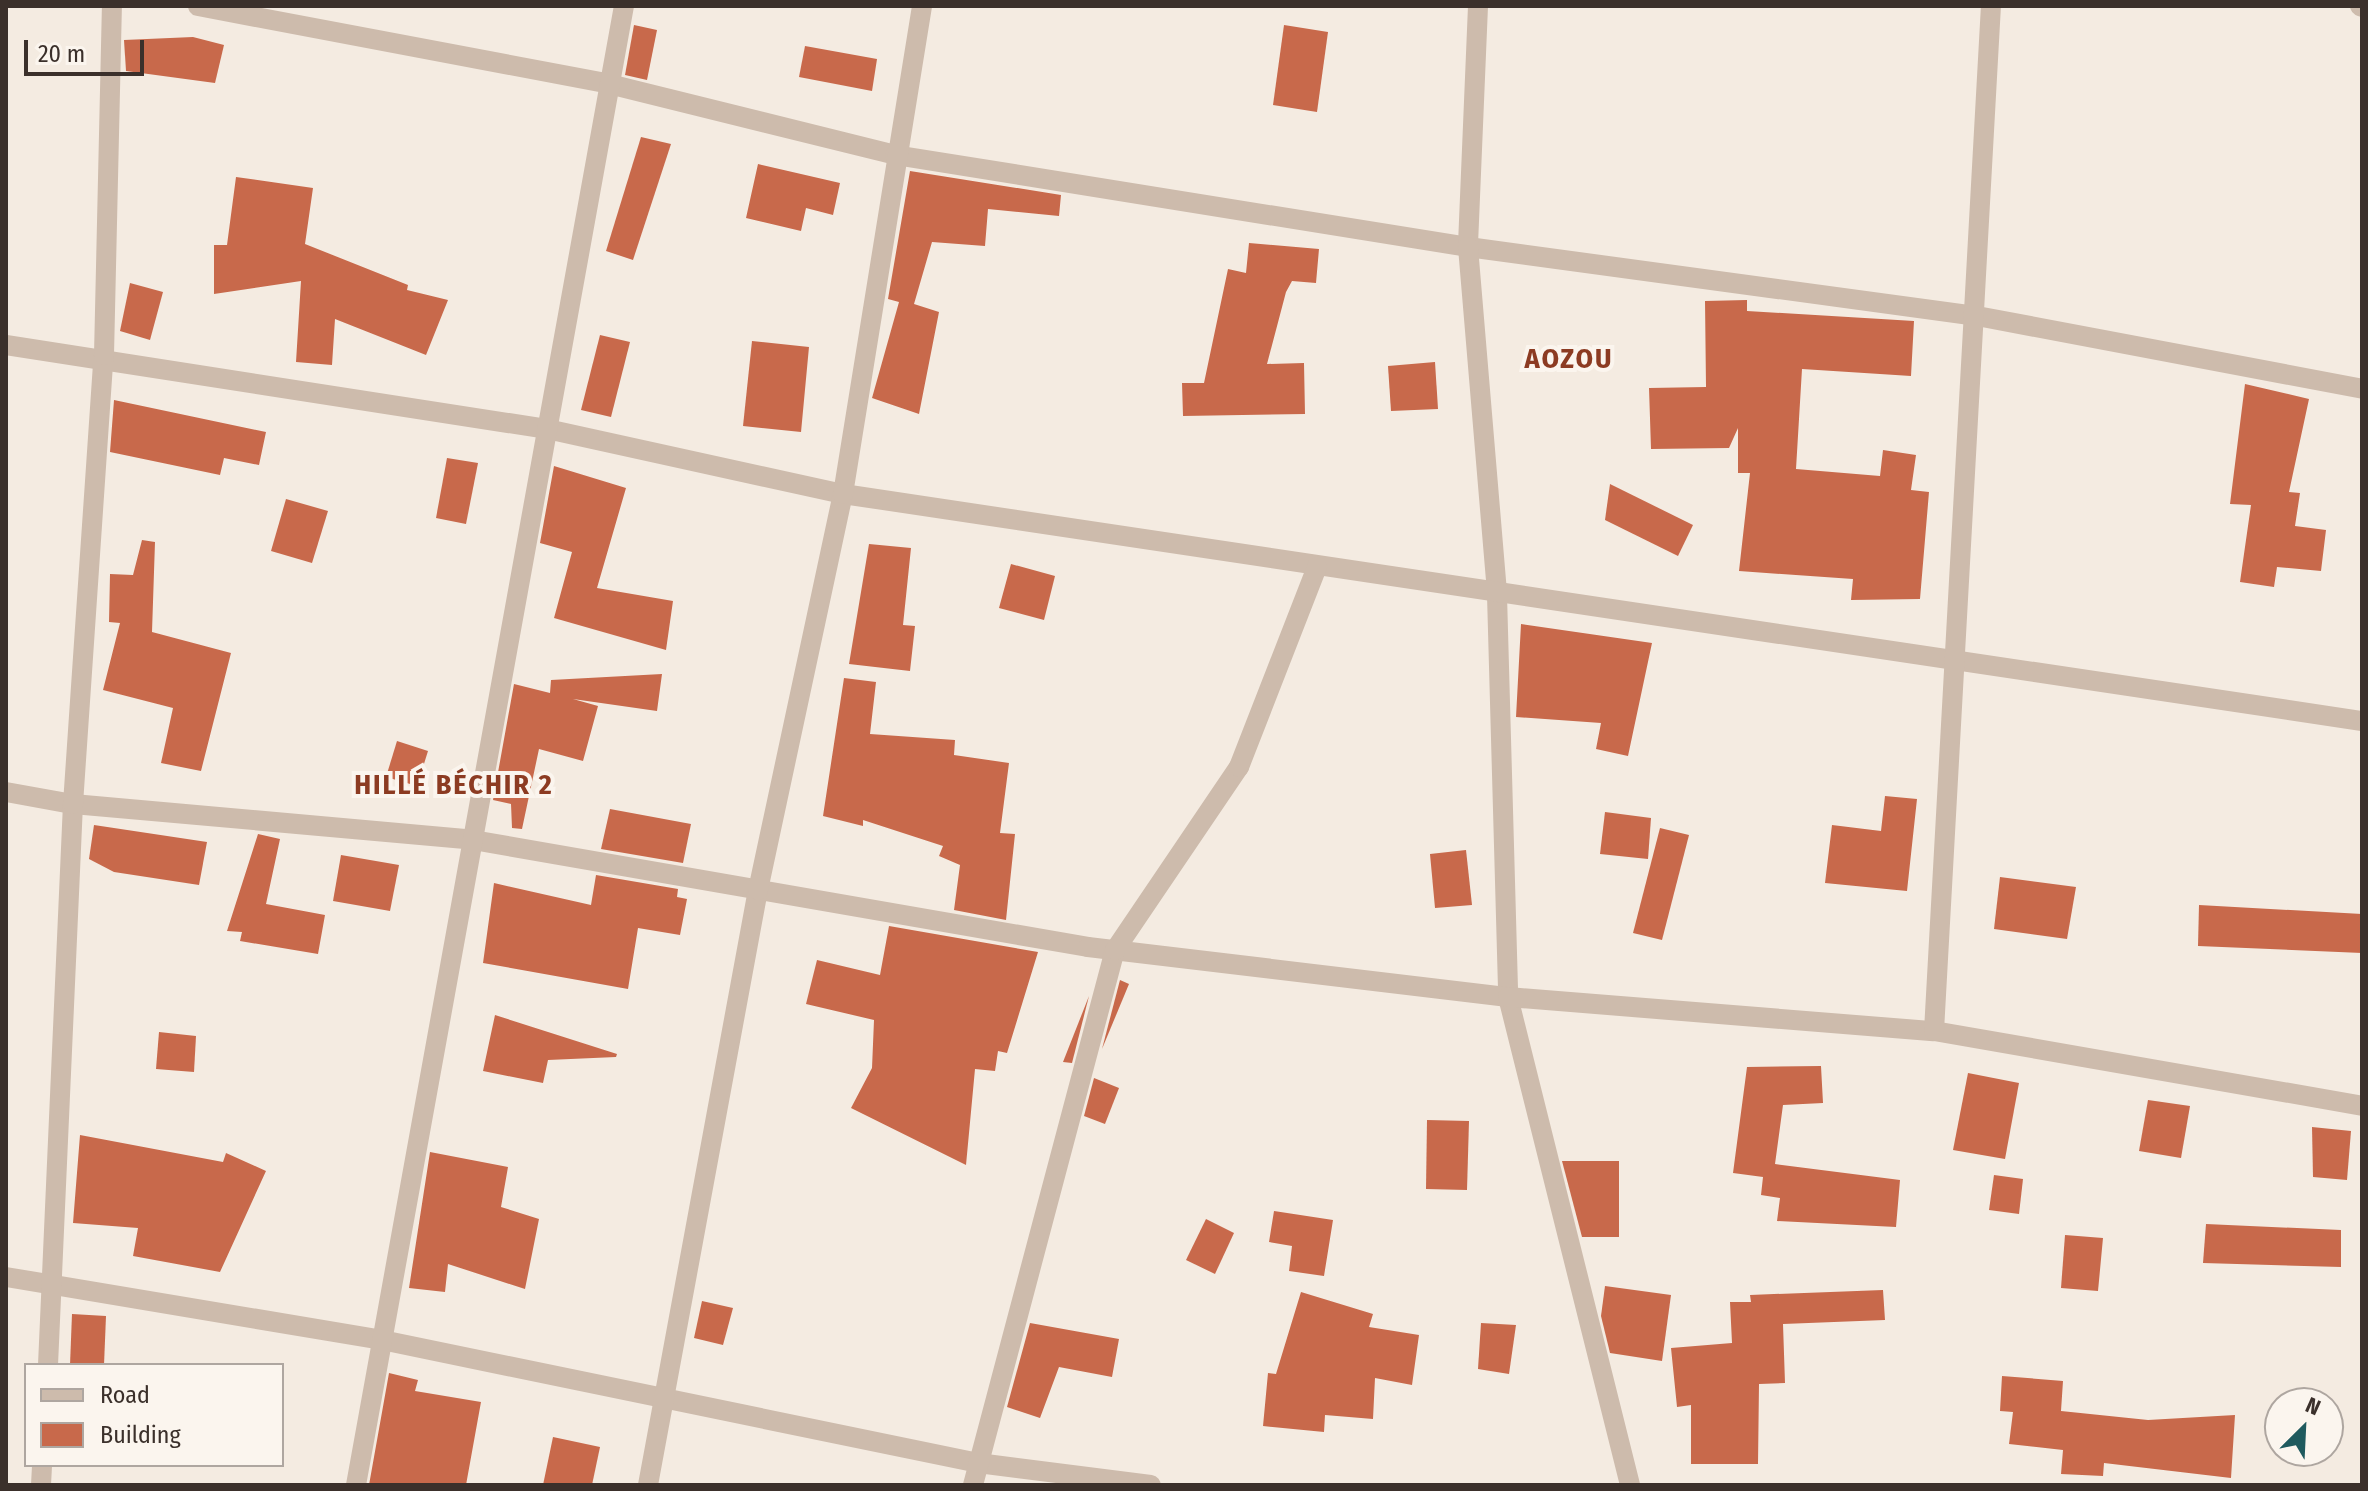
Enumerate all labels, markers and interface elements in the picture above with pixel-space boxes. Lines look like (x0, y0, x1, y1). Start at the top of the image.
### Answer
scale bar (28, 24, 148, 74)
text: 20 m (38, 40, 85, 68)
district label: AOZOU (1524, 342, 1614, 376)
district label: HILLÉ BÉCHIR 2 (354, 768, 554, 802)
legend (24, 1363, 284, 1467)
text: Road (100, 1381, 150, 1409)
north arrow (2264, 1387, 2344, 1467)
text: N (2302, 1391, 2325, 1421)
text: Building (100, 1421, 181, 1449)

